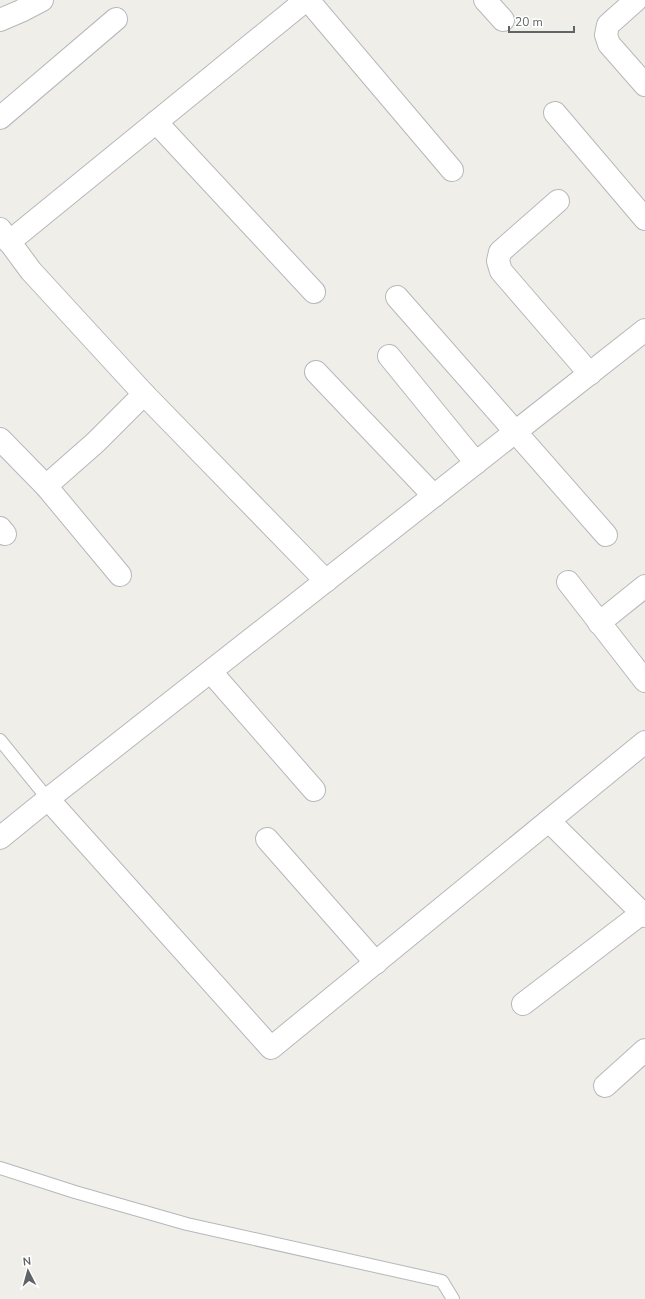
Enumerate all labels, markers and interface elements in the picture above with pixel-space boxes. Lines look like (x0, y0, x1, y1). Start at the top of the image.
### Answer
scale bar (509, 8, 574, 34)
text: 20 m (515, 14, 543, 30)
north arrow (8, 1251, 48, 1291)
text: N (22, 1254, 32, 1269)

